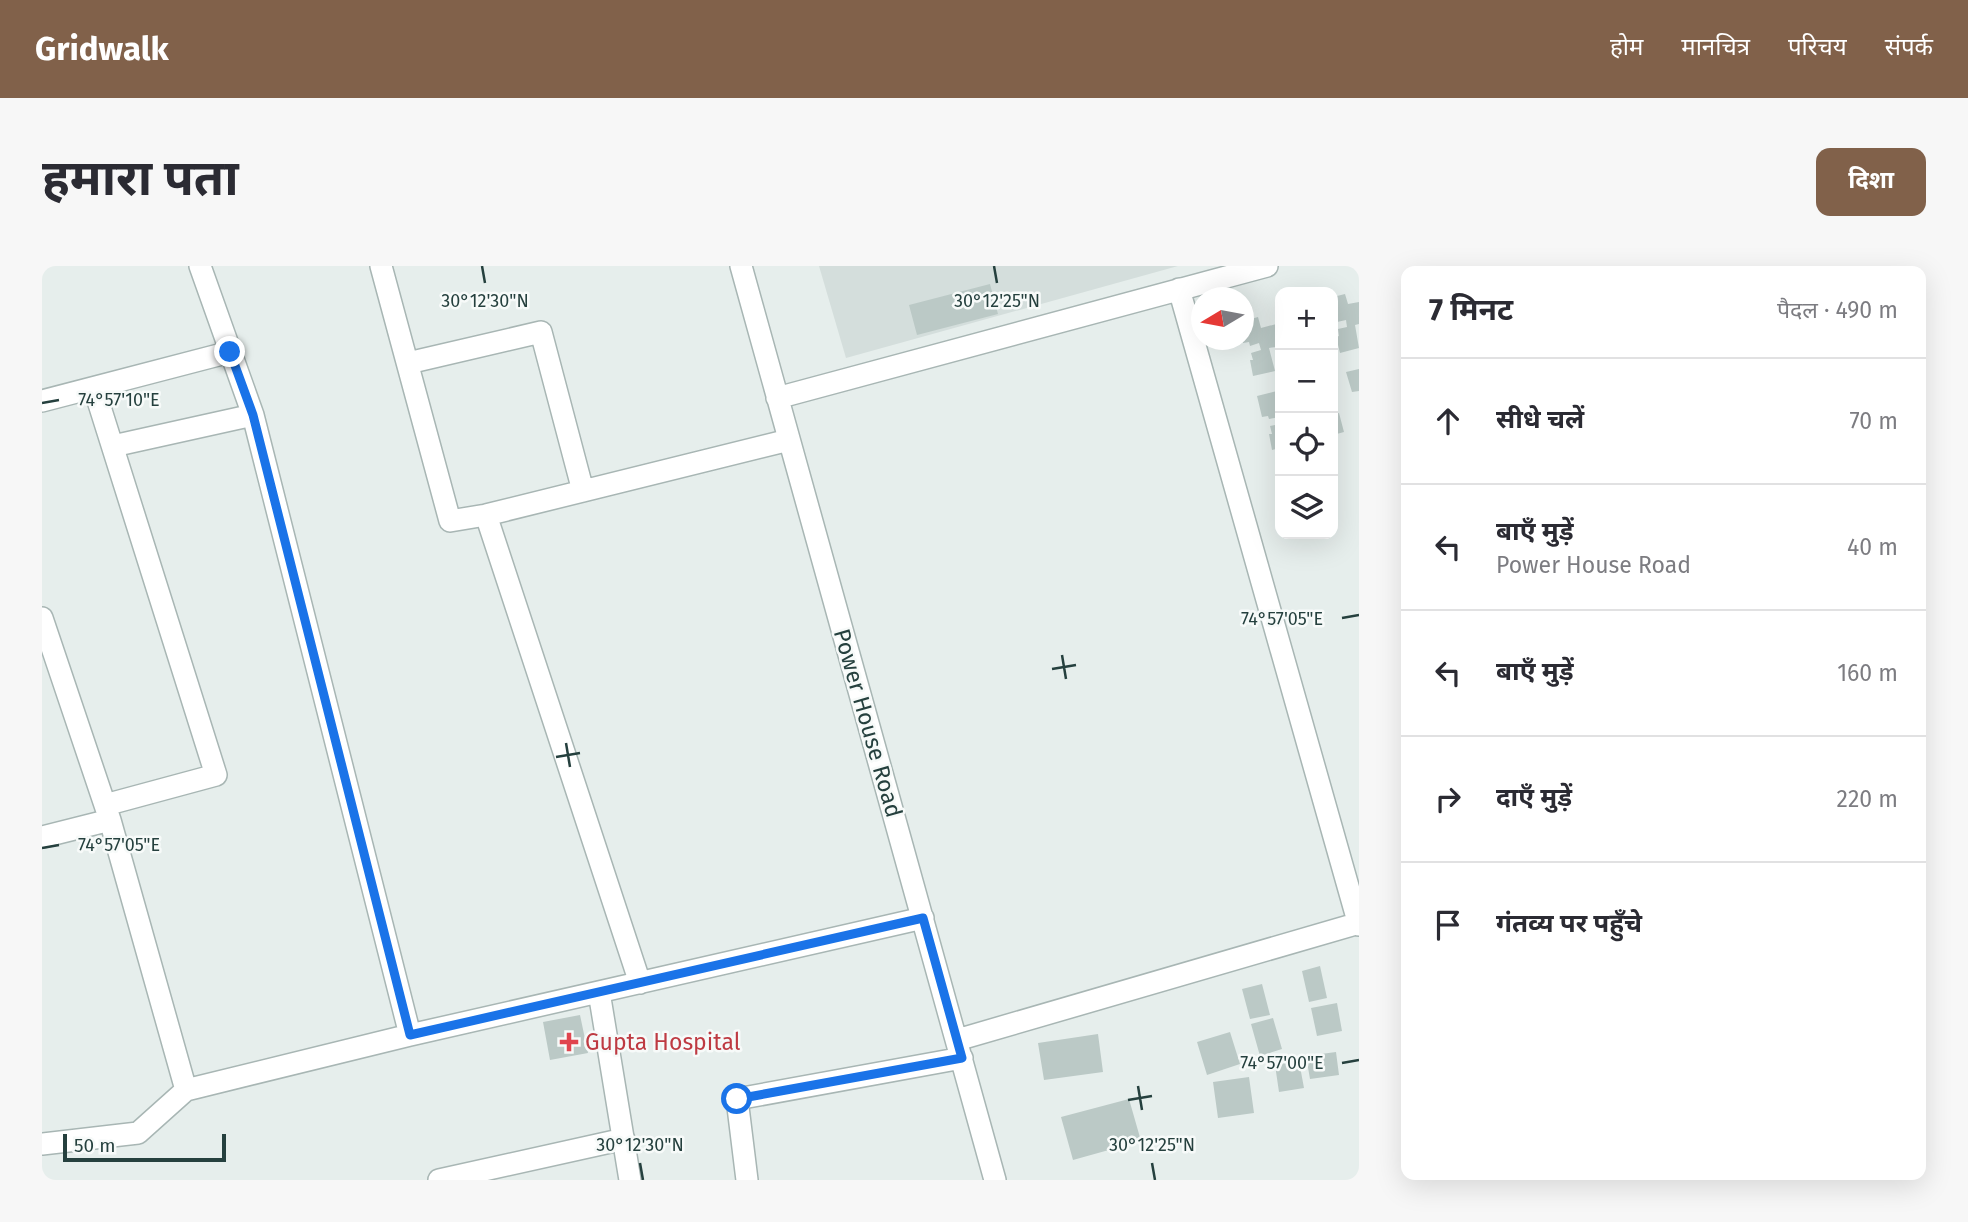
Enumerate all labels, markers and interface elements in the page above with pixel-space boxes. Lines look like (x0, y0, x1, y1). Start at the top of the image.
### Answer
text: Gridwalk (35, 29, 169, 69)
text: होम (1610, 33, 1643, 61)
text: मानचित्र (1681, 33, 1750, 61)
text: परिचय (1788, 33, 1847, 61)
text: संपर्क (1885, 33, 1933, 61)
button: दिशा (1816, 148, 1926, 216)
text: हमारा पता (42, 149, 239, 208)
north arrow (1191, 287, 1254, 350)
map controls (1275, 287, 1338, 539)
button: + (1275, 287, 1338, 350)
text: 30°12'30"N (441, 290, 529, 312)
text: 30°12'25"N (954, 290, 1040, 312)
text: 7 मिनट (1429, 292, 1513, 328)
text: पैदल · 490 m (1777, 296, 1898, 324)
route end (214, 336, 245, 367)
button: − (1275, 350, 1338, 413)
text: 74°57'10"E (78, 389, 160, 411)
icon: ahead (1429, 402, 1467, 440)
text: सीधे चलें (1496, 404, 1584, 435)
text: 70 m (1849, 407, 1898, 435)
button: locate (1275, 413, 1338, 476)
button: layers (1275, 476, 1338, 539)
text: बाएँ मुड़ें (1496, 516, 1573, 547)
icon: left (1429, 528, 1467, 566)
text: 40 m (1847, 533, 1898, 561)
text: Power House Road (1496, 551, 1691, 579)
text: 74°57'05"E (1241, 608, 1323, 630)
street label: Power House Road (828, 625, 908, 821)
icon: left (1429, 654, 1467, 692)
text: बाएँ मुड़ें (1496, 656, 1573, 687)
text: 160 m (1837, 659, 1898, 687)
icon: right (1429, 780, 1467, 818)
text: दाएँ मुड़ें (1496, 782, 1572, 813)
text: 220 m (1837, 785, 1898, 813)
text: 74°57'05"E (78, 834, 160, 856)
icon: arrive (1429, 906, 1467, 944)
text: गंतव्य पर पहुँचे (1496, 908, 1642, 939)
place label: Gupta Hospital (585, 1028, 741, 1056)
marker: Gupta Hospital (559, 1032, 579, 1052)
text: 74°57'00"E (1240, 1052, 1324, 1074)
route start (721, 1083, 752, 1114)
scale bar (63, 1131, 226, 1163)
text: 50 m (74, 1134, 115, 1157)
text: 30°12'30"N (596, 1134, 684, 1156)
text: 30°12'25"N (1109, 1134, 1195, 1156)

